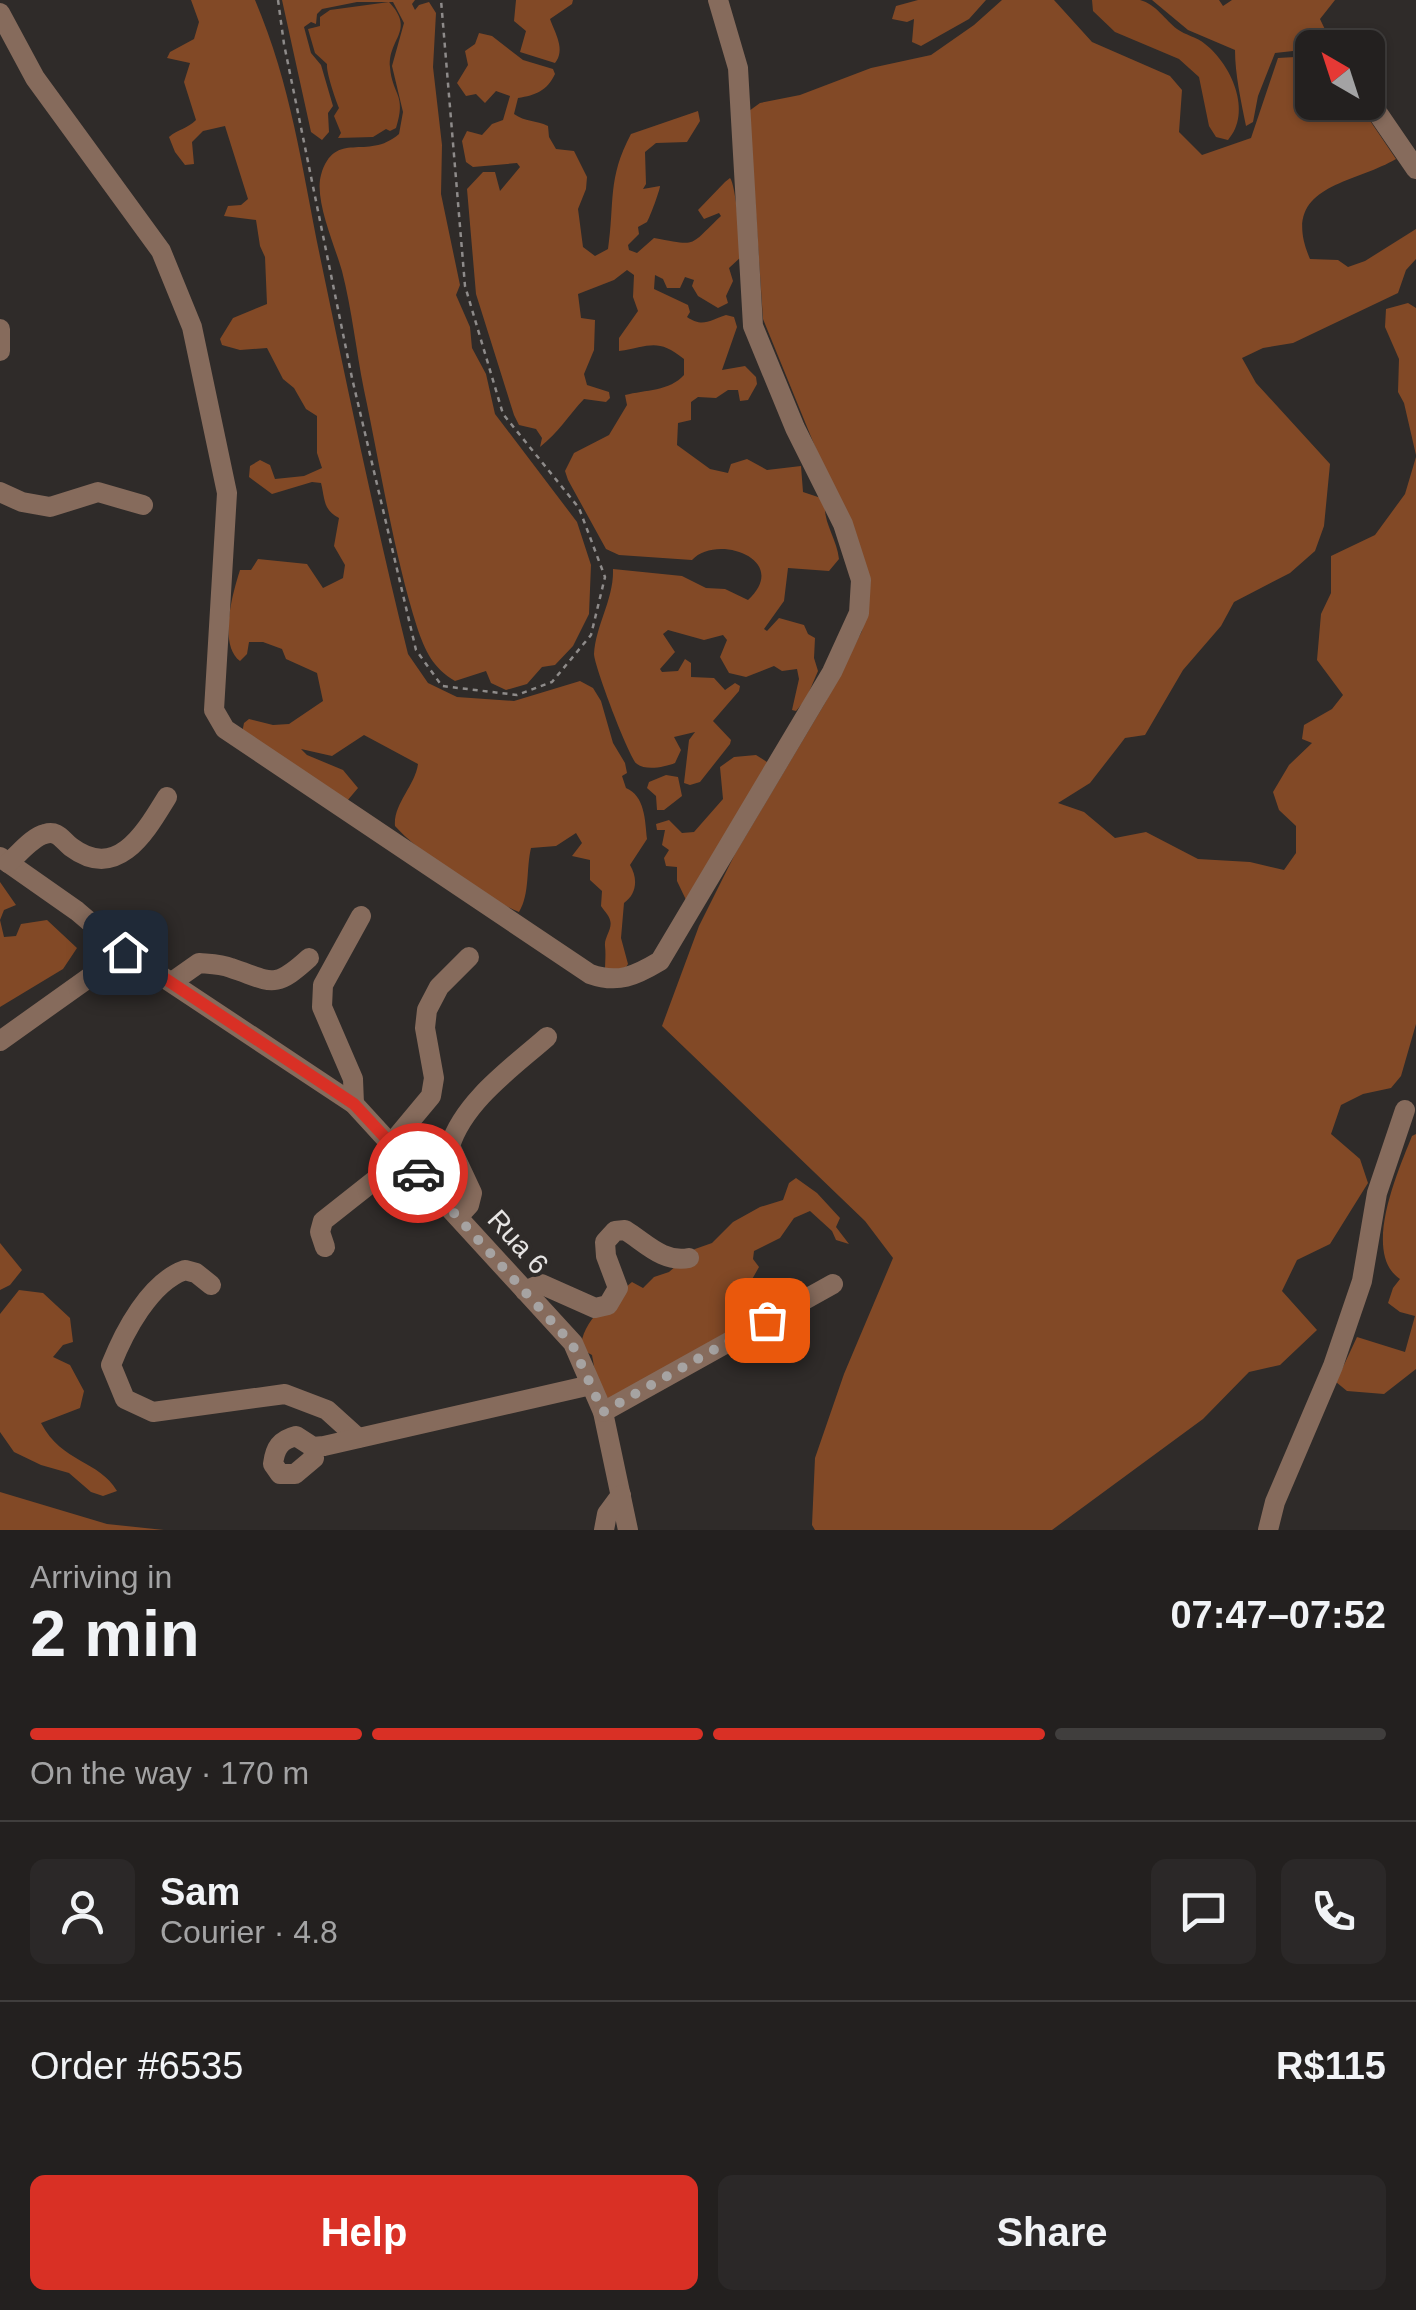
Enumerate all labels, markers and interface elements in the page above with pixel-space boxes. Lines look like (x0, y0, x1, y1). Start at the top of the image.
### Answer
north arrow (1295, 30, 1385, 120)
map controls (1295, 30, 1385, 120)
pin (83, 910, 168, 995)
icon: home (98, 925, 153, 980)
courier (368, 1123, 468, 1223)
icon: car (391, 1146, 446, 1201)
street label: Rua 6 (481, 1204, 555, 1280)
pin (725, 1278, 810, 1363)
icon: bag (740, 1293, 795, 1348)
text: Arriving in (30, 1559, 172, 1595)
text: 07:47–07:52 (1170, 1594, 1386, 1636)
text: 2 min (30, 1597, 200, 1670)
text: On the way · 170 m (30, 1755, 309, 1791)
button: person (30, 1859, 135, 1964)
button: chat (1151, 1859, 1256, 1964)
button: phone (1281, 1859, 1386, 1964)
text: Sam (160, 1871, 240, 1913)
text: Courier · 4.8 (160, 1914, 338, 1950)
text: Order #6535 (30, 2045, 243, 2087)
text: R$115 (1276, 2045, 1386, 2087)
button: Help (30, 2175, 698, 2290)
button: Share (718, 2175, 1386, 2290)

